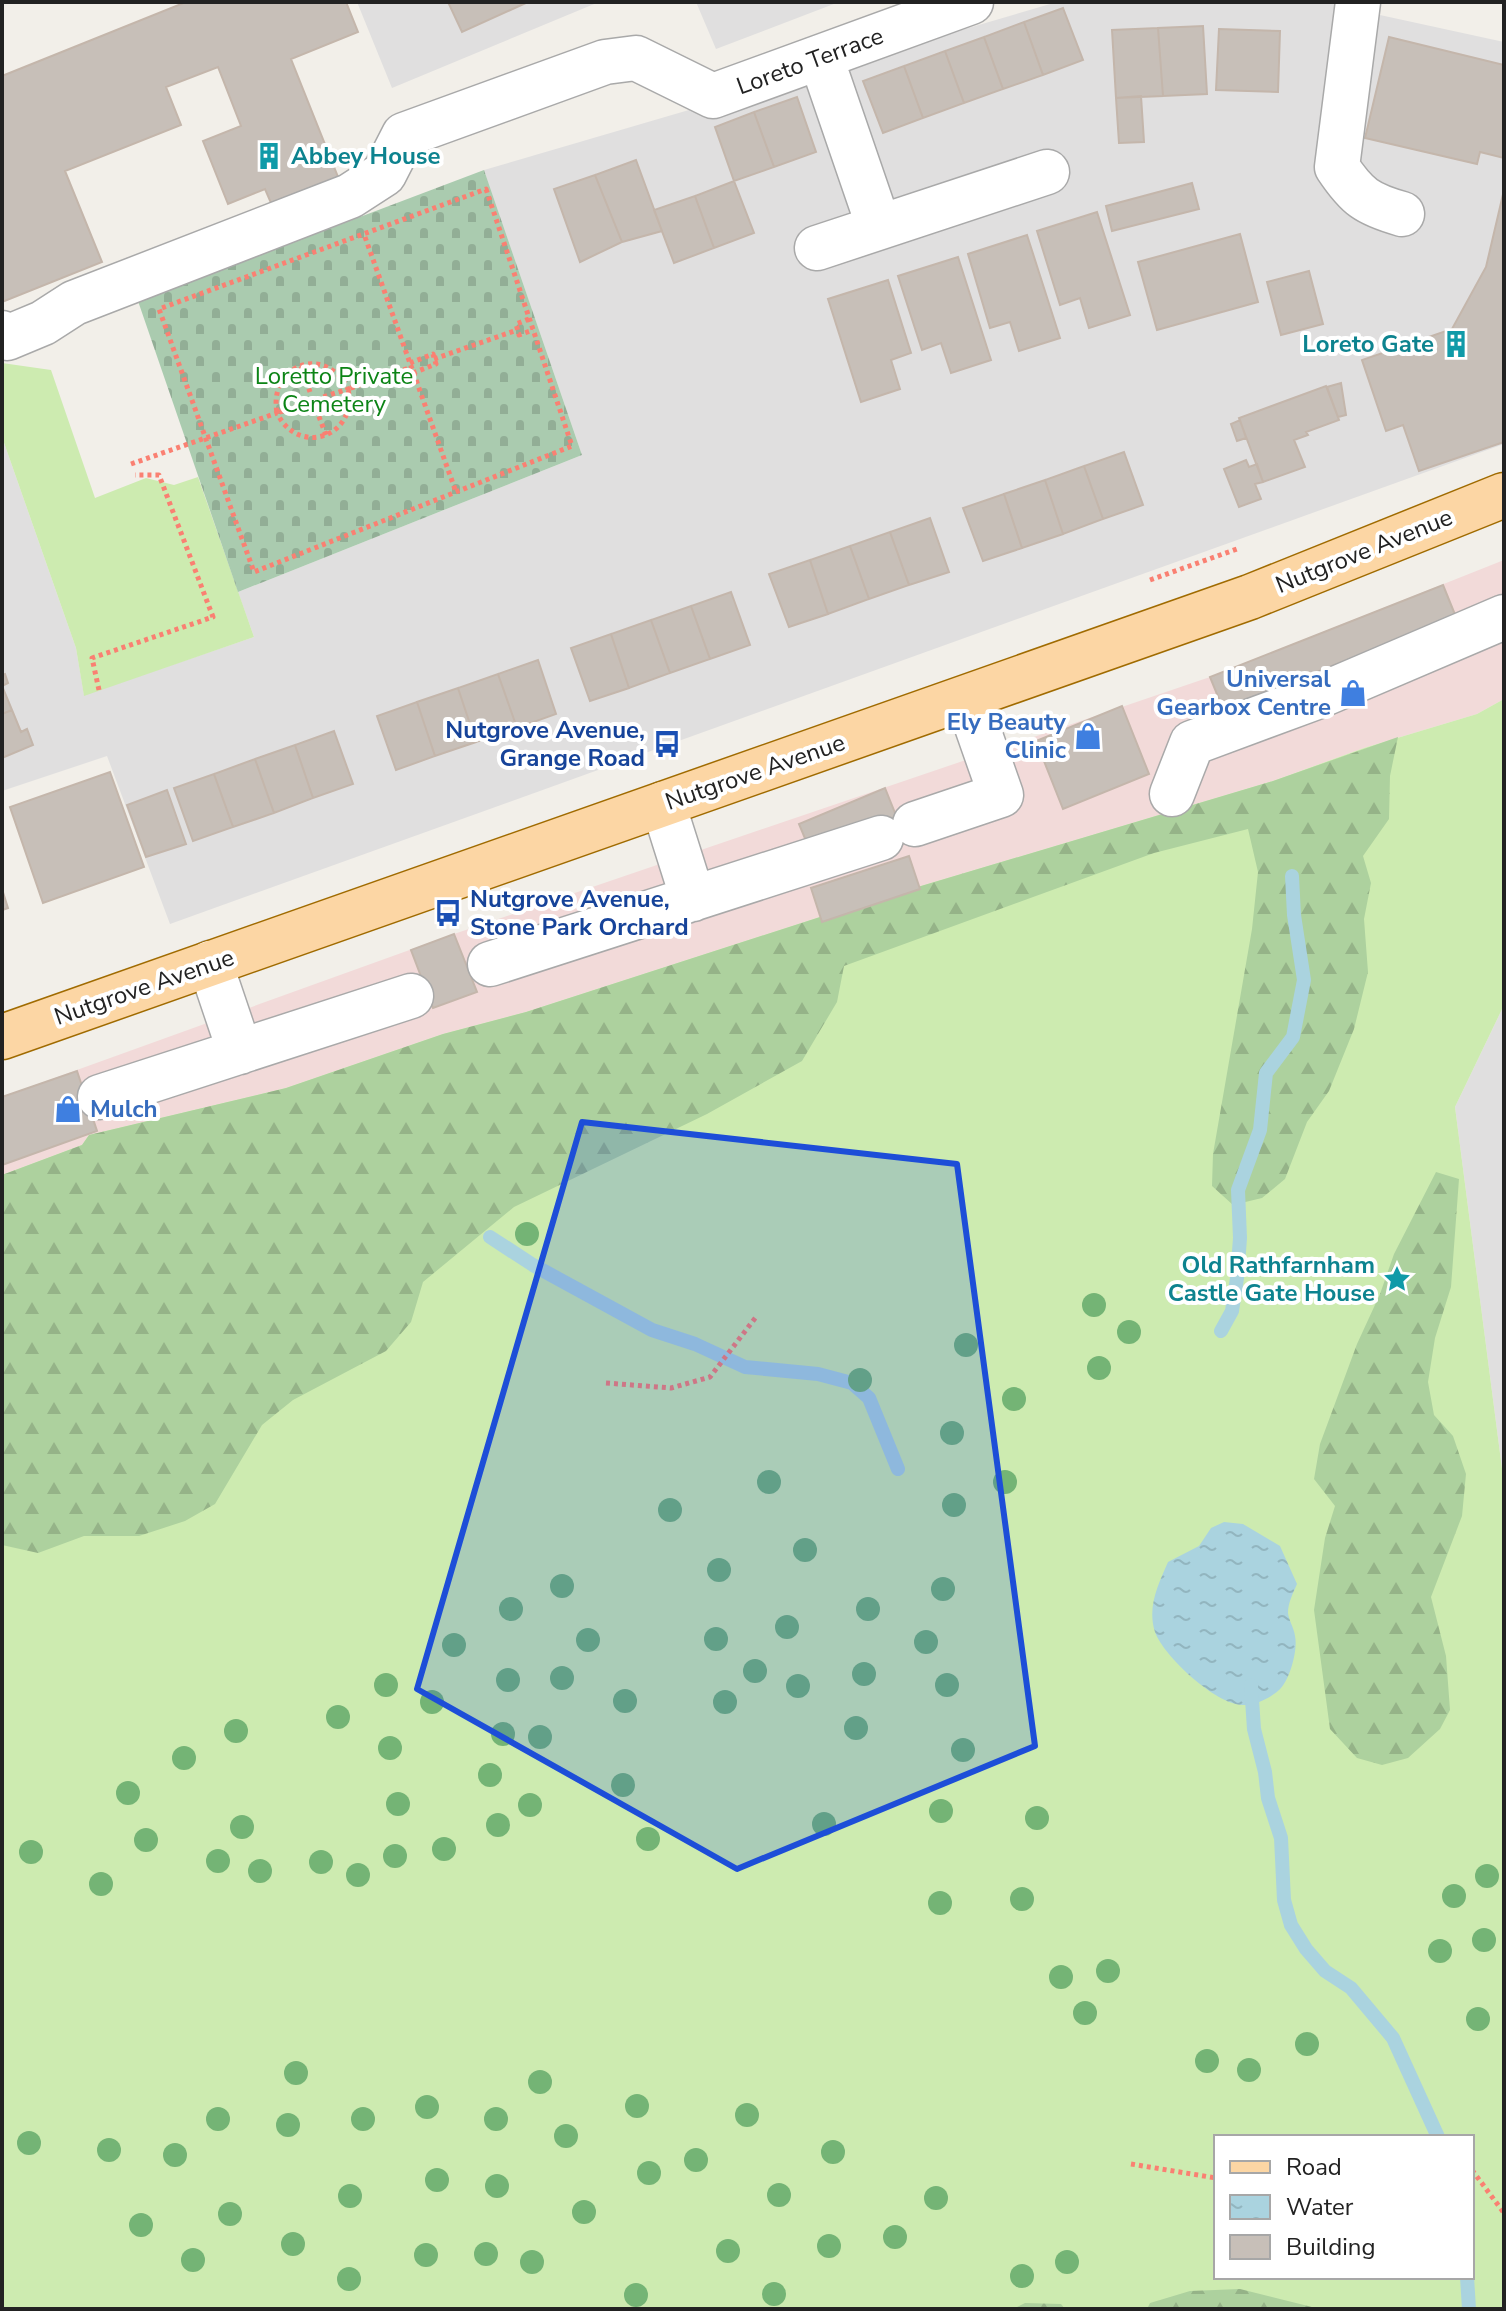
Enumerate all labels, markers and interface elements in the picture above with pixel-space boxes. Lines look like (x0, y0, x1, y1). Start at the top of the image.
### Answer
street label: Loreto Terrace (732, 20, 888, 102)
place label: Abbey House (291, 140, 441, 172)
building icon: Abbey House (254, 141, 284, 171)
place label: Loreto Gate (1302, 328, 1434, 360)
building icon: Loreto Gate (1441, 329, 1471, 359)
park label: Loretto Private Cemetery (255, 360, 413, 420)
street label: Nutgrove Avenue (1271, 501, 1457, 601)
place label: Universal Gearbox Centre (1156, 663, 1331, 723)
shop icon: Universal Gearbox Centre (1338, 678, 1368, 708)
place label: Ely Beauty Clinic (947, 706, 1067, 766)
place label: Nutgrove Avenue, Grange Road (445, 714, 645, 774)
shop icon: Ely Beauty Clinic (1073, 721, 1103, 751)
street label: Nutgrove Avenue (661, 726, 849, 818)
bus stop icon: Nutgrove Avenue, Grange Road (652, 729, 682, 759)
place label: Nutgrove Avenue, Stone Park Orchard (470, 883, 689, 943)
bus stop icon: Nutgrove Avenue, Stone Park Orchard (433, 898, 463, 928)
street label: Nutgrove Avenue (50, 941, 238, 1033)
place label: Mulch (90, 1093, 158, 1125)
shop icon: Mulch (53, 1094, 83, 1124)
place label: Old Rathfarnham Castle Gate House (1168, 1249, 1375, 1309)
place icon: Old Rathfarnham Castle Gate House (1382, 1264, 1412, 1294)
legend (1214, 2135, 1474, 2279)
text: Road (1286, 2151, 1342, 2183)
text: Water (1286, 2191, 1354, 2223)
text: Building (1286, 2231, 1376, 2263)

